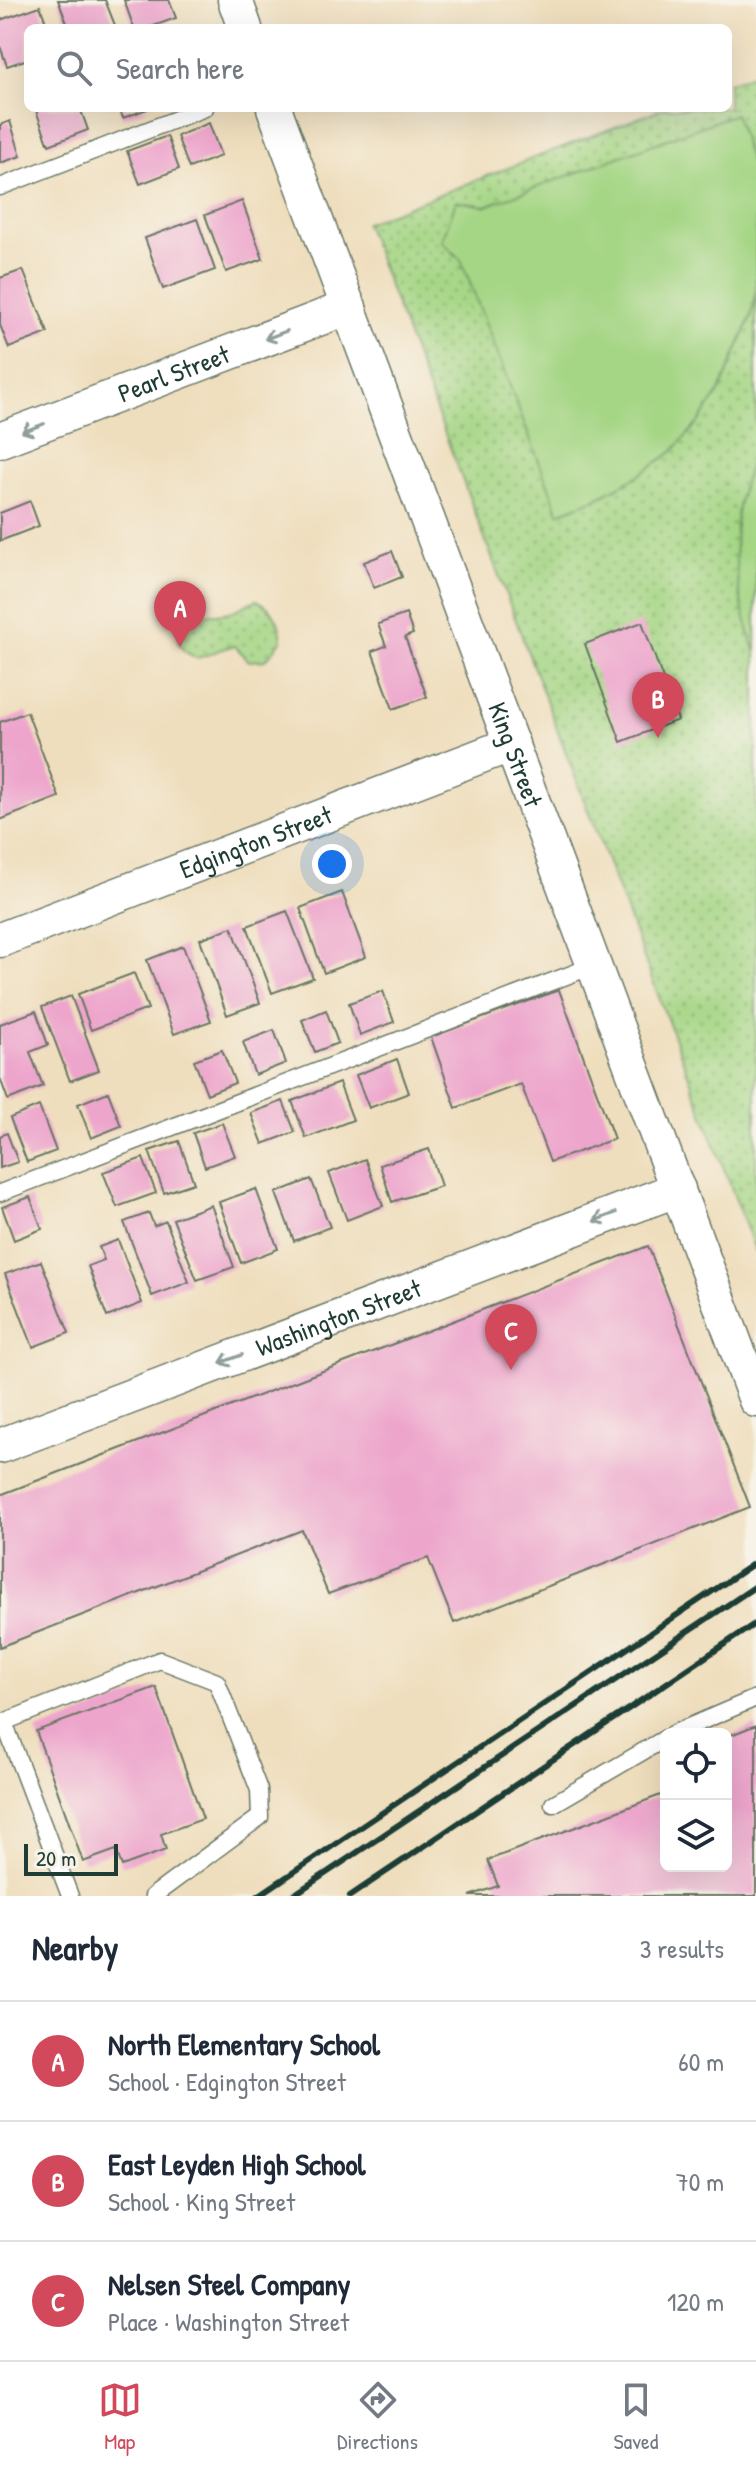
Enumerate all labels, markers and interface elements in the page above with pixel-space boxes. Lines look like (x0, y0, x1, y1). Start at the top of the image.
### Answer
search box (24, 24, 732, 112)
icon: search (52, 46, 96, 90)
text: Search here (116, 48, 244, 88)
one-way arrow (264, 329, 289, 343)
street label: Pearl Street (113, 336, 235, 410)
one-way arrow (22, 422, 46, 436)
pin: A (154, 581, 206, 647)
pin: B (632, 672, 684, 738)
street label: King Street (480, 697, 552, 813)
street label: Edgington Street (175, 796, 338, 887)
your location (312, 844, 352, 884)
one-way arrow (593, 1211, 618, 1225)
street label: Washington Street (251, 1270, 427, 1364)
pin: C (485, 1304, 537, 1370)
one-way arrow (219, 1353, 244, 1367)
map controls (660, 1728, 732, 1872)
button: locate (660, 1728, 732, 1800)
button: layers (660, 1800, 732, 1872)
scale bar (24, 1840, 118, 1876)
text: 20 m (36, 1843, 76, 1873)
text: Nearby (32, 1925, 118, 1971)
text: 3 results (640, 1931, 724, 1966)
text: North Elementary School (108, 2024, 380, 2064)
text: A (52, 2044, 64, 2079)
text: 60 m (678, 2044, 724, 2079)
text: School · Edgington Street (108, 2064, 346, 2099)
text: East Leyden High School (108, 2144, 365, 2184)
text: B (51, 2164, 65, 2199)
text: 70 m (676, 2164, 724, 2199)
text: School · King Street (108, 2184, 295, 2219)
text: Nelsen Steel Company (108, 2264, 350, 2304)
text: C (51, 2284, 65, 2319)
text: 120 m (667, 2284, 724, 2319)
text: Place · Washington Street (108, 2304, 349, 2339)
tab: Map (98, 2378, 142, 2456)
tab: Directions (337, 2378, 418, 2456)
tab: Saved (613, 2378, 658, 2456)

